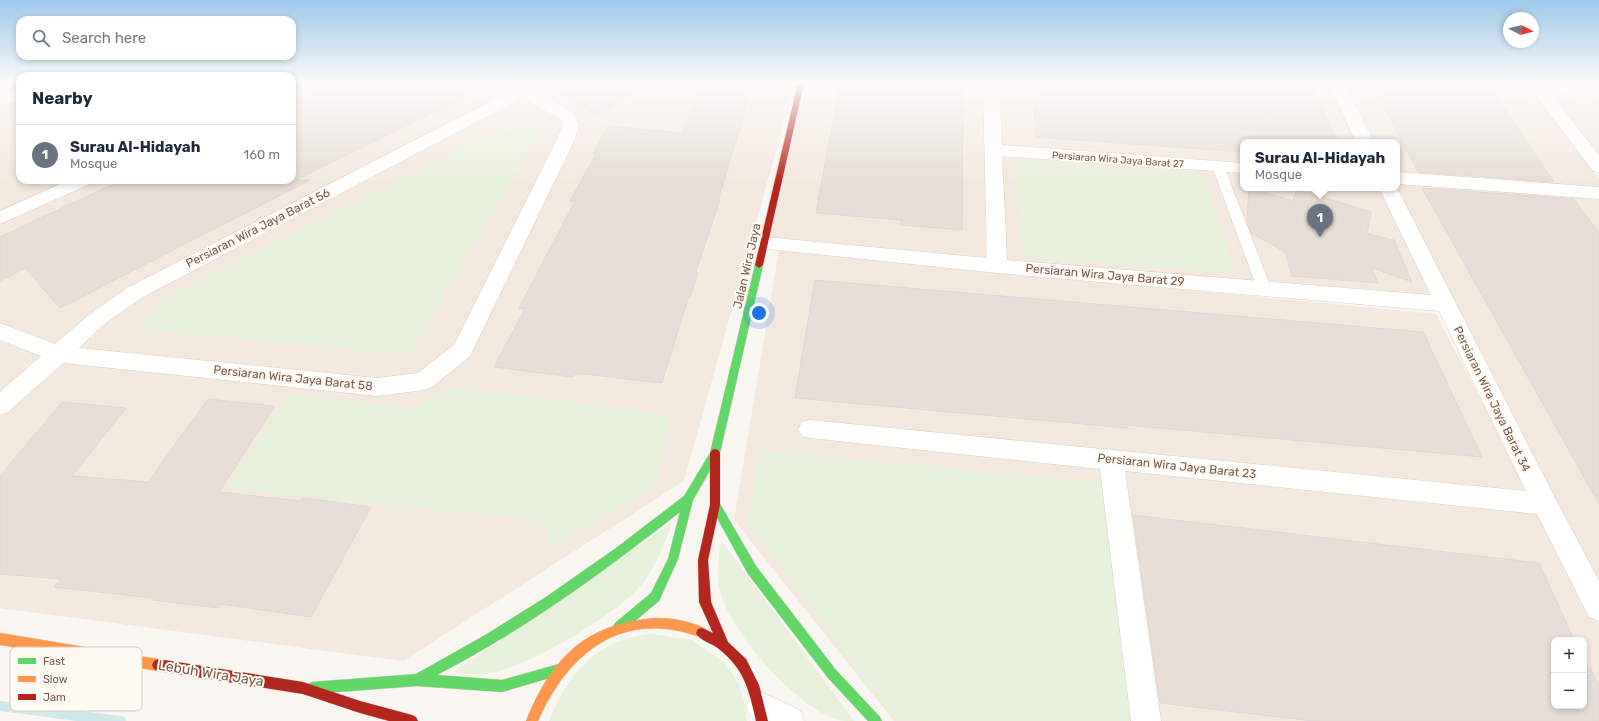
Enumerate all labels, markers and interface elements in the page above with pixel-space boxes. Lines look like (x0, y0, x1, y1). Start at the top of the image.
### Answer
north arrow (1503, 12, 1539, 48)
search box (16, 16, 296, 60)
icon: search (30, 27, 52, 49)
text: Search here (62, 29, 146, 47)
text: Nearby (32, 88, 93, 108)
text: Surau Al-Hidayah (70, 138, 200, 156)
popup (1240, 139, 1400, 191)
text: 1 (42, 147, 48, 162)
text: 160 m (244, 147, 280, 162)
street label: Persiaran Wira Jaya Barat 27 (1052, 149, 1184, 171)
text: Surau Al-Hidayah (1255, 149, 1385, 167)
text: Mosque (70, 156, 117, 171)
text: Mosque (1255, 167, 1302, 182)
street label: Persiaran Wira Jaya Barat 56 (184, 185, 332, 271)
pin: 1 (1307, 204, 1333, 237)
street label: Jalan Wira Jaya (730, 222, 764, 310)
street label: Persiaran Wira Jaya Barat 29 (1025, 261, 1185, 289)
your location (749, 303, 769, 323)
street label: Persiaran Wira Jaya Barat 34 (1451, 324, 1534, 475)
street label: Persiaran Wira Jaya Barat 58 (213, 363, 373, 393)
street label: Persiaran Wira Jaya Barat 23 (1097, 451, 1257, 481)
map controls (1551, 637, 1587, 709)
button: + (1551, 637, 1587, 673)
legend (10, 647, 142, 711)
text: Fast (43, 655, 66, 668)
street label: Lebuh Wira Jaya (157, 657, 265, 690)
text: Slow (43, 673, 68, 686)
button: − (1551, 673, 1587, 709)
text: Jam (43, 691, 66, 704)

